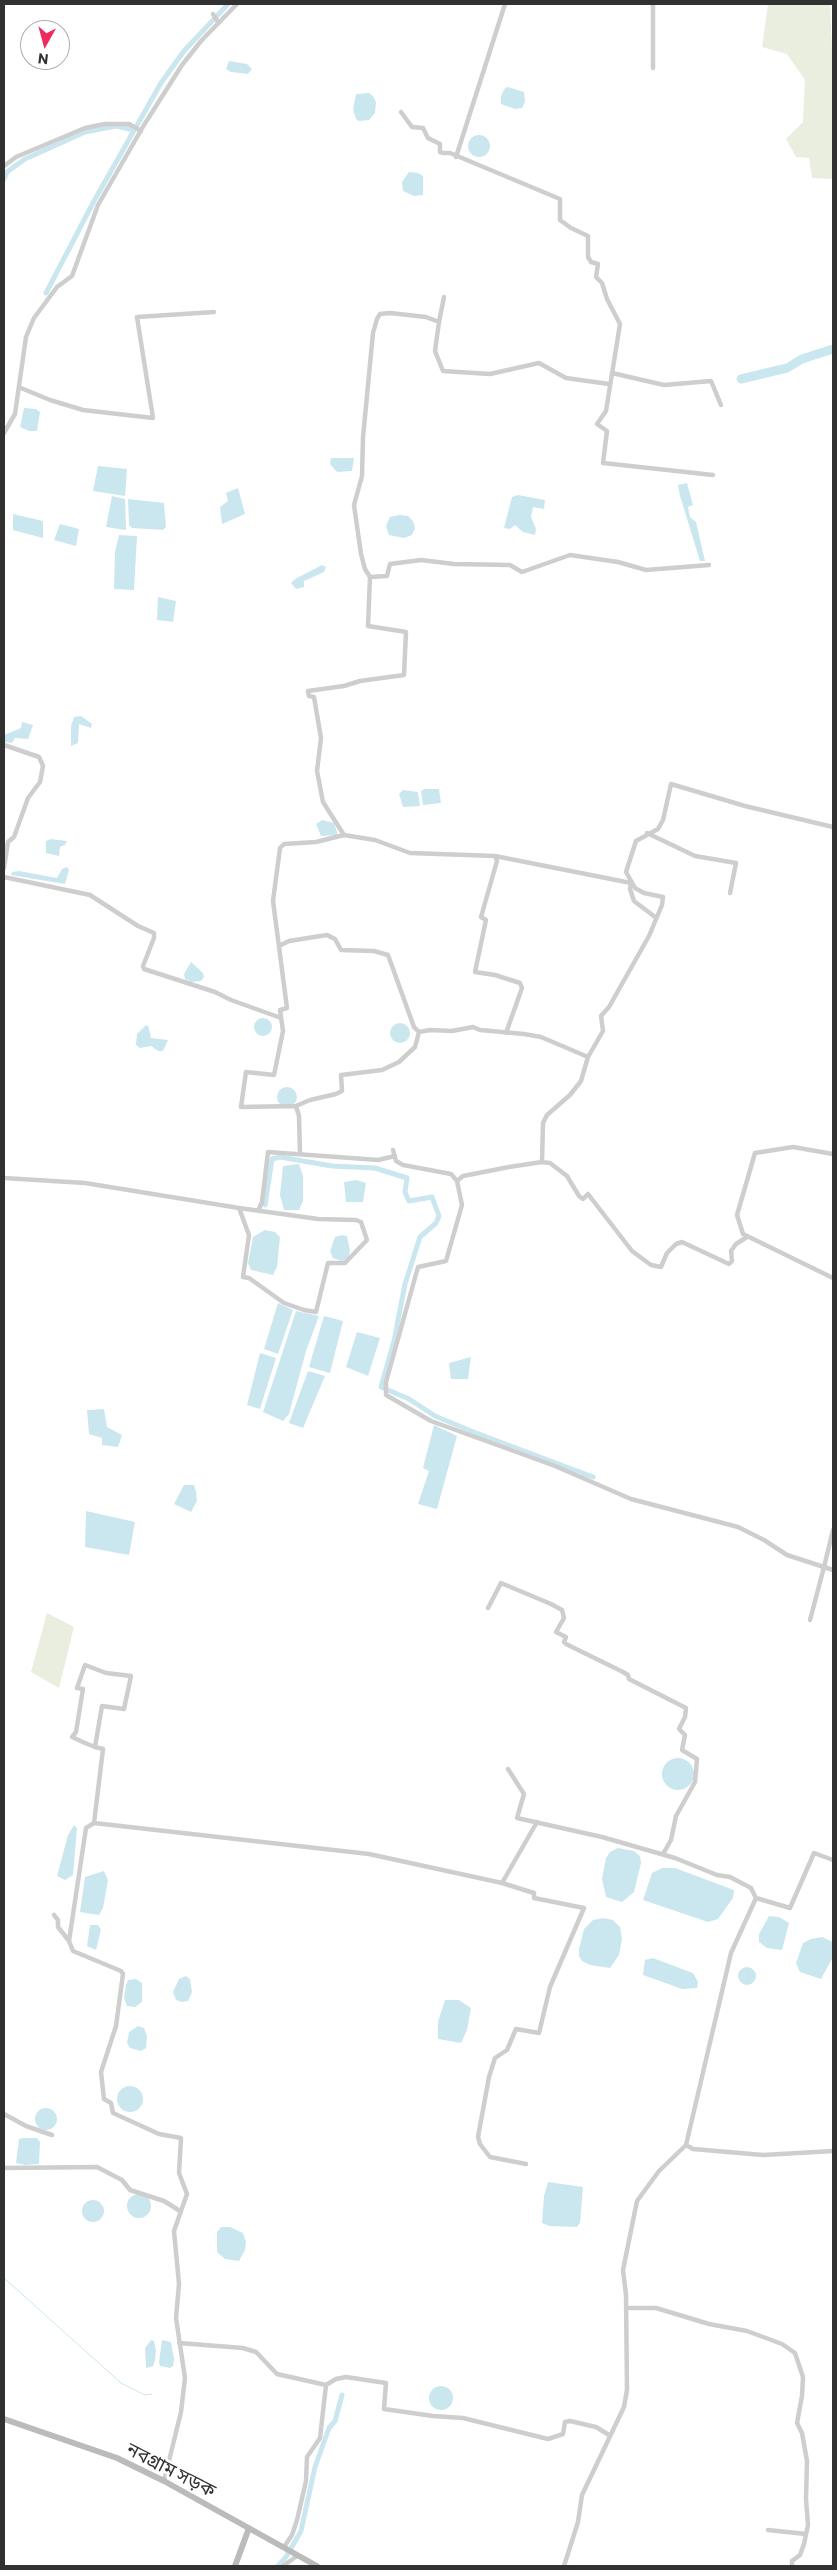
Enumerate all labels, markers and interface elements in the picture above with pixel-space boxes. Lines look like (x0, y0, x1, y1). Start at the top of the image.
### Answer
north arrow (20, 20, 70, 70)
text: N (37, 50, 49, 68)
street label: নবগ্রাম সড়ক (123, 2438, 219, 2502)

